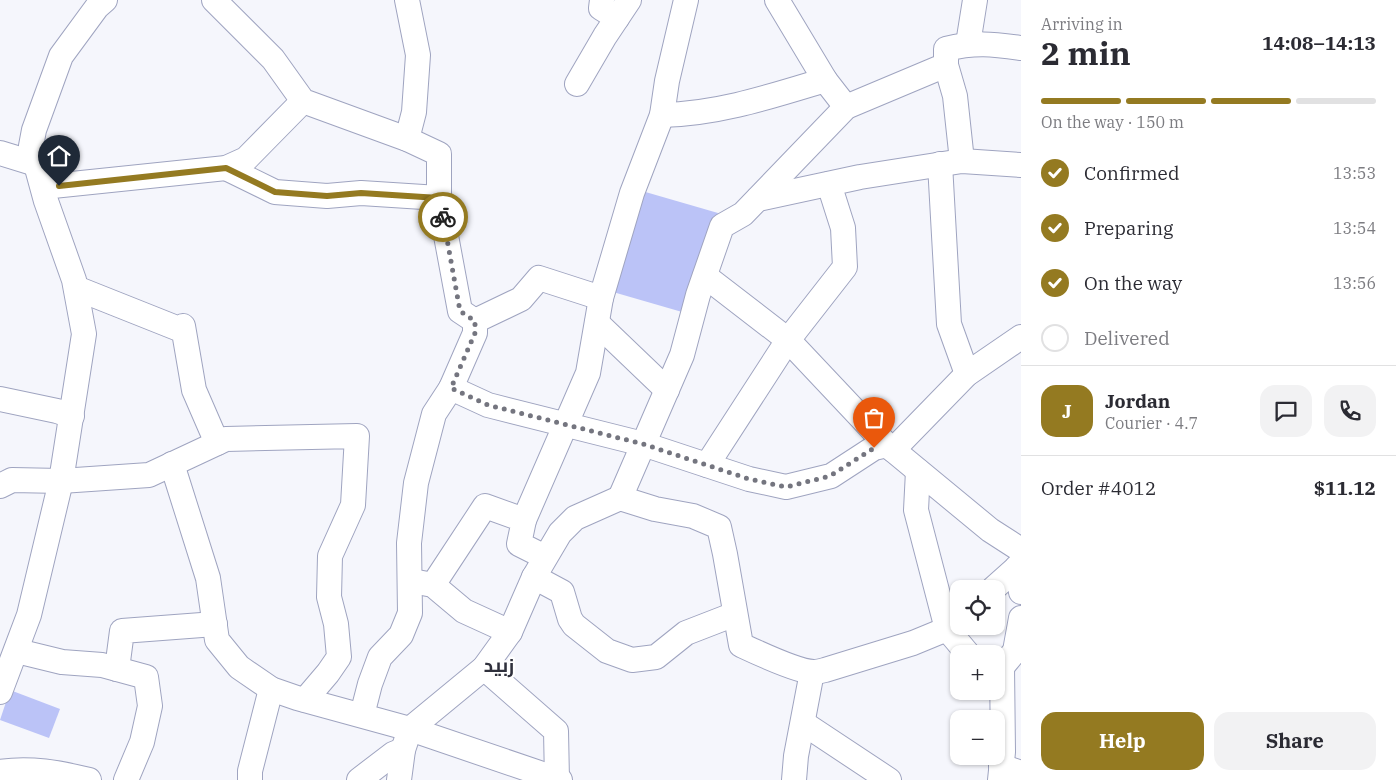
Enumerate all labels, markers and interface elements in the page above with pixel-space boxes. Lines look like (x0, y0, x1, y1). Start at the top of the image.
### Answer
text: Arriving in (1041, 14, 1123, 34)
text: 14:08–14:13 (1262, 31, 1376, 55)
text: 2 min (1041, 32, 1131, 74)
text: On the way · 150 m (1041, 112, 1184, 132)
pin (38, 135, 80, 186)
icon: home (45, 142, 73, 170)
icon: check (1041, 159, 1069, 187)
text: Confirmed (1084, 161, 1179, 185)
text: 13:53 (1333, 163, 1376, 183)
courier (418, 192, 468, 242)
icon: bike (429, 203, 457, 231)
icon: check (1041, 214, 1069, 242)
text: Preparing (1084, 216, 1173, 240)
text: 13:54 (1333, 218, 1376, 238)
icon: check (1041, 269, 1069, 297)
text: On the way (1084, 271, 1182, 295)
text: 13:56 (1333, 273, 1376, 293)
text: Delivered (1084, 326, 1170, 350)
button: chat (1260, 385, 1312, 437)
button: phone (1324, 385, 1376, 437)
text: Jordan (1105, 389, 1170, 413)
pin (853, 397, 895, 448)
text: J (1062, 399, 1072, 423)
icon: bag (860, 404, 888, 432)
text: Courier · 4.7 (1105, 413, 1198, 433)
text: Order #4012 (1041, 476, 1156, 500)
text: $11.12 (1314, 476, 1376, 500)
map controls (950, 580, 1005, 765)
button: locate (950, 580, 1005, 635)
button: + (950, 645, 1005, 700)
district label: زبيد (484, 653, 514, 678)
button: − (950, 710, 1005, 765)
button: Help (1041, 712, 1204, 770)
button: Share (1214, 712, 1376, 770)

